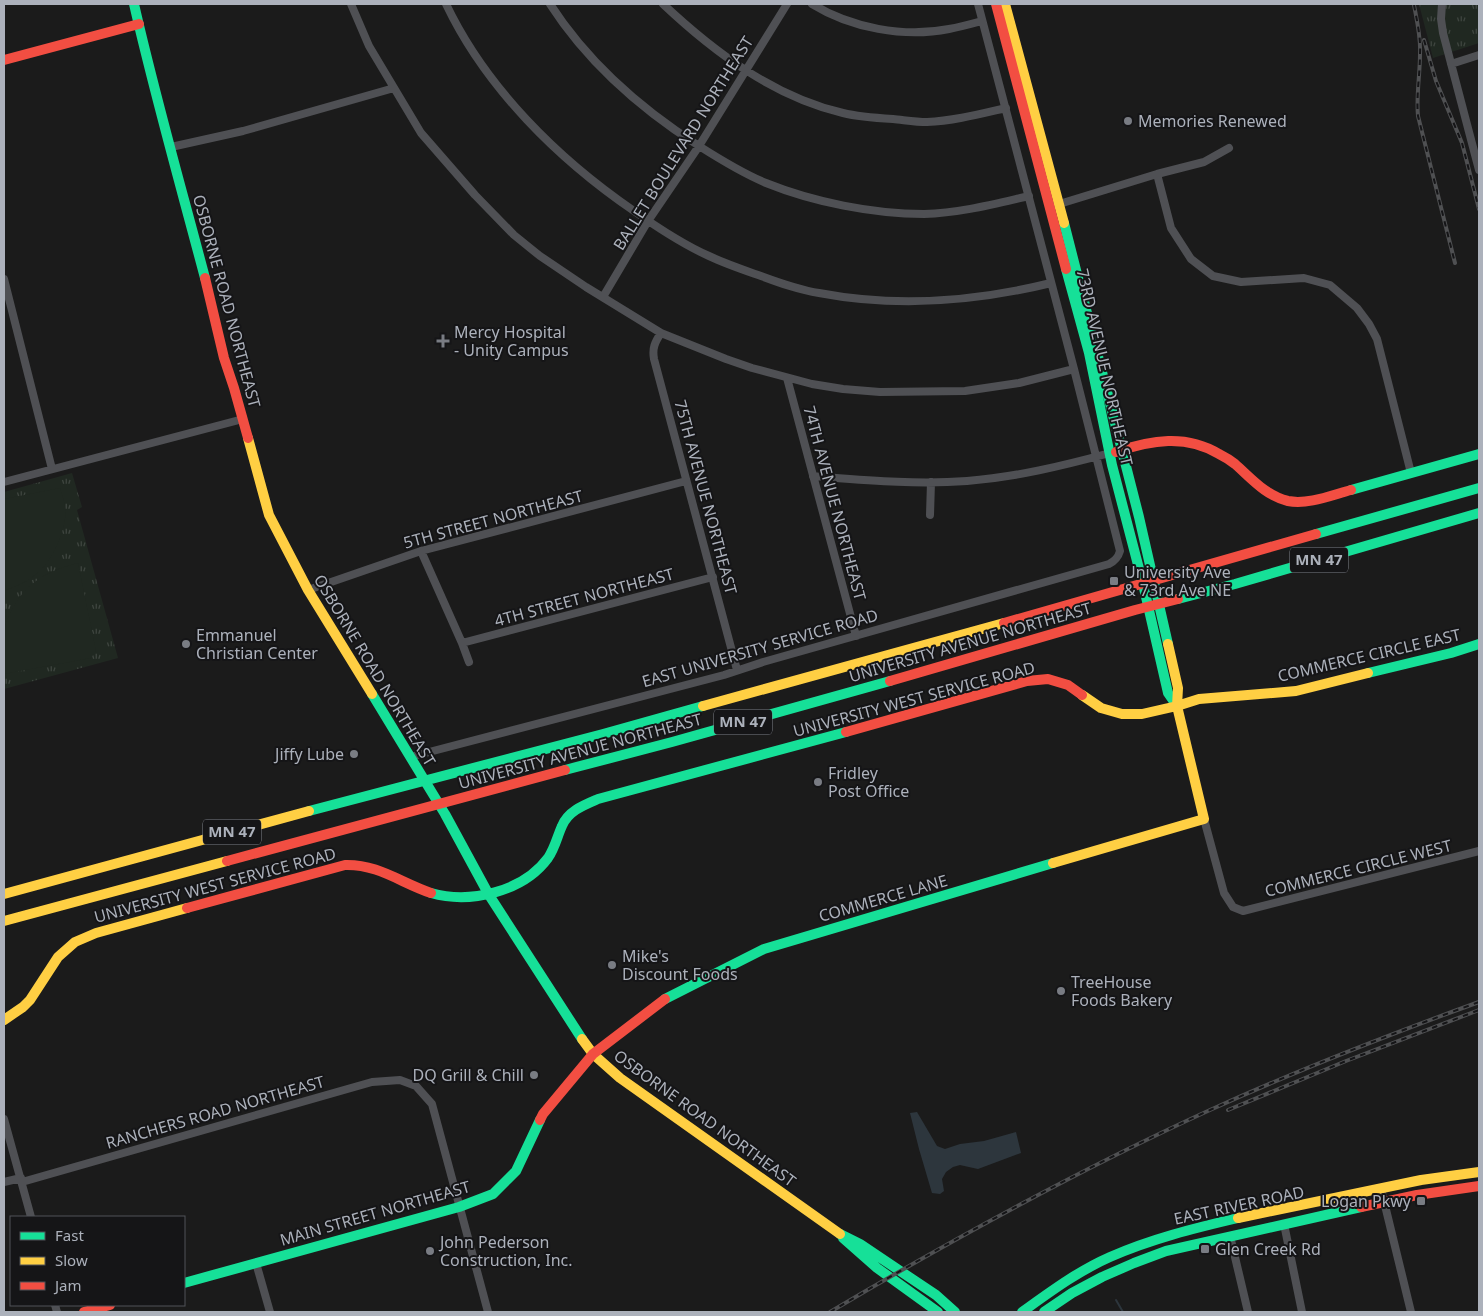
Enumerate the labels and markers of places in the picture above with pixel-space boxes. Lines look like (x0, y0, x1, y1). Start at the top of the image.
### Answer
place label: Memories Renewed (1138, 110, 1287, 132)
marker: Memories Renewed (1122, 115, 1134, 127)
place label: Mercy Hospital - Unity Campus (454, 321, 569, 361)
marker: Mercy Hospital - Unity Campus (436, 334, 450, 348)
place label: University Ave & 73rd Ave NE (1124, 561, 1231, 601)
marker: University Ave & 73rd Ave NE (1108, 575, 1120, 587)
place label: Emmanuel Christian Center (196, 624, 318, 664)
marker: Emmanuel Christian Center (180, 638, 192, 650)
place label: Jiffy Lube (273, 743, 344, 765)
marker: Jiffy Lube (348, 748, 360, 760)
place label: Fridley Post Office (828, 762, 909, 802)
marker: Fridley Post Office (812, 776, 824, 788)
place label: Mike's Discount Foods (622, 945, 738, 985)
marker: Mike's Discount Foods (606, 959, 618, 971)
place label: TreeHouse Foods Bakery (1071, 971, 1173, 1011)
marker: TreeHouse Foods Bakery (1055, 985, 1067, 997)
place label: DQ Grill & Chill (413, 1064, 524, 1086)
marker: DQ Grill & Chill (528, 1069, 540, 1081)
place label: Logan Pkwy (1321, 1190, 1412, 1212)
marker: Logan Pkwy (1415, 1195, 1427, 1207)
place label: John Pederson Construction, Inc. (438, 1231, 573, 1271)
place label: Glen Creek Rd (1215, 1238, 1321, 1260)
marker: Glen Creek Rd (1199, 1243, 1211, 1255)
marker: John Pederson Construction, Inc. (424, 1245, 436, 1257)

